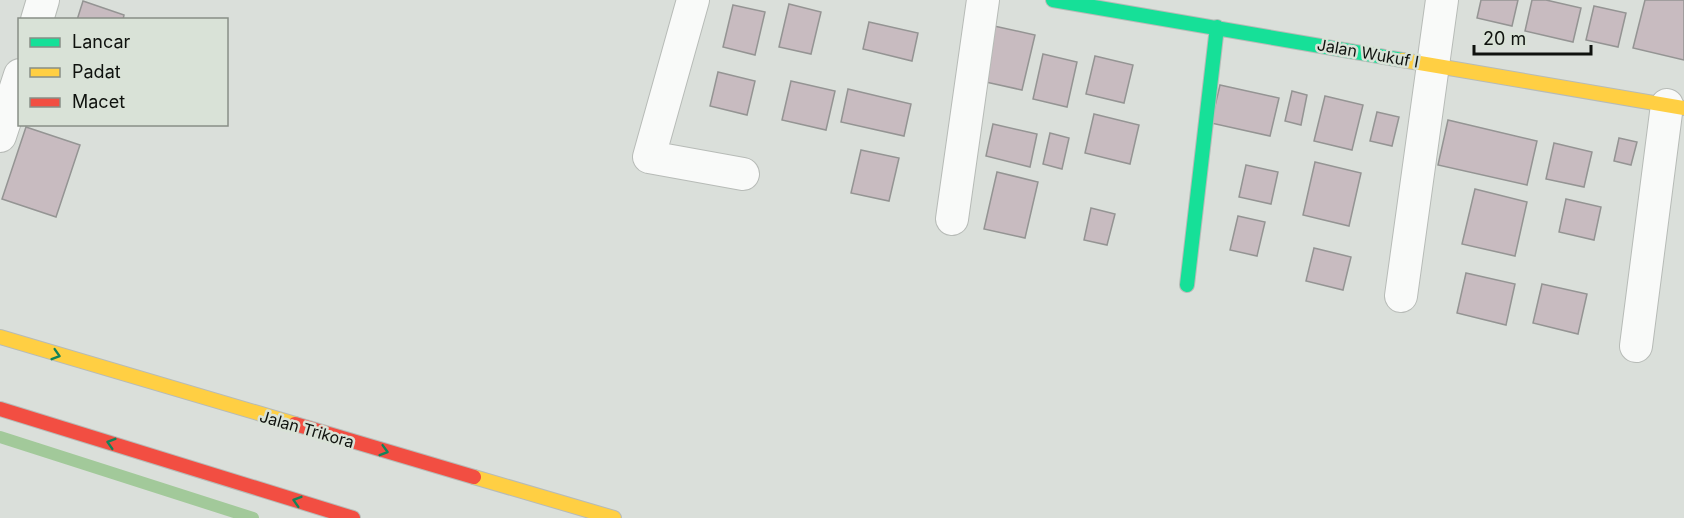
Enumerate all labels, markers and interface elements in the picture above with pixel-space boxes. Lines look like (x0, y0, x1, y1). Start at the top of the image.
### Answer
legend (18, 18, 228, 126)
scale bar (1474, 18, 1591, 56)
text: 20 m (1483, 28, 1526, 49)
text: Lancar (72, 31, 130, 52)
street label: Jalan Wukuf I (1315, 34, 1421, 72)
text: Padat (72, 61, 121, 82)
text: Macet (72, 91, 125, 112)
one-way arrow (50, 347, 61, 360)
street label: Jalan Trikora (257, 406, 357, 452)
one-way arrow (106, 438, 117, 451)
one-way arrow (378, 444, 389, 456)
one-way arrow (292, 496, 303, 508)

